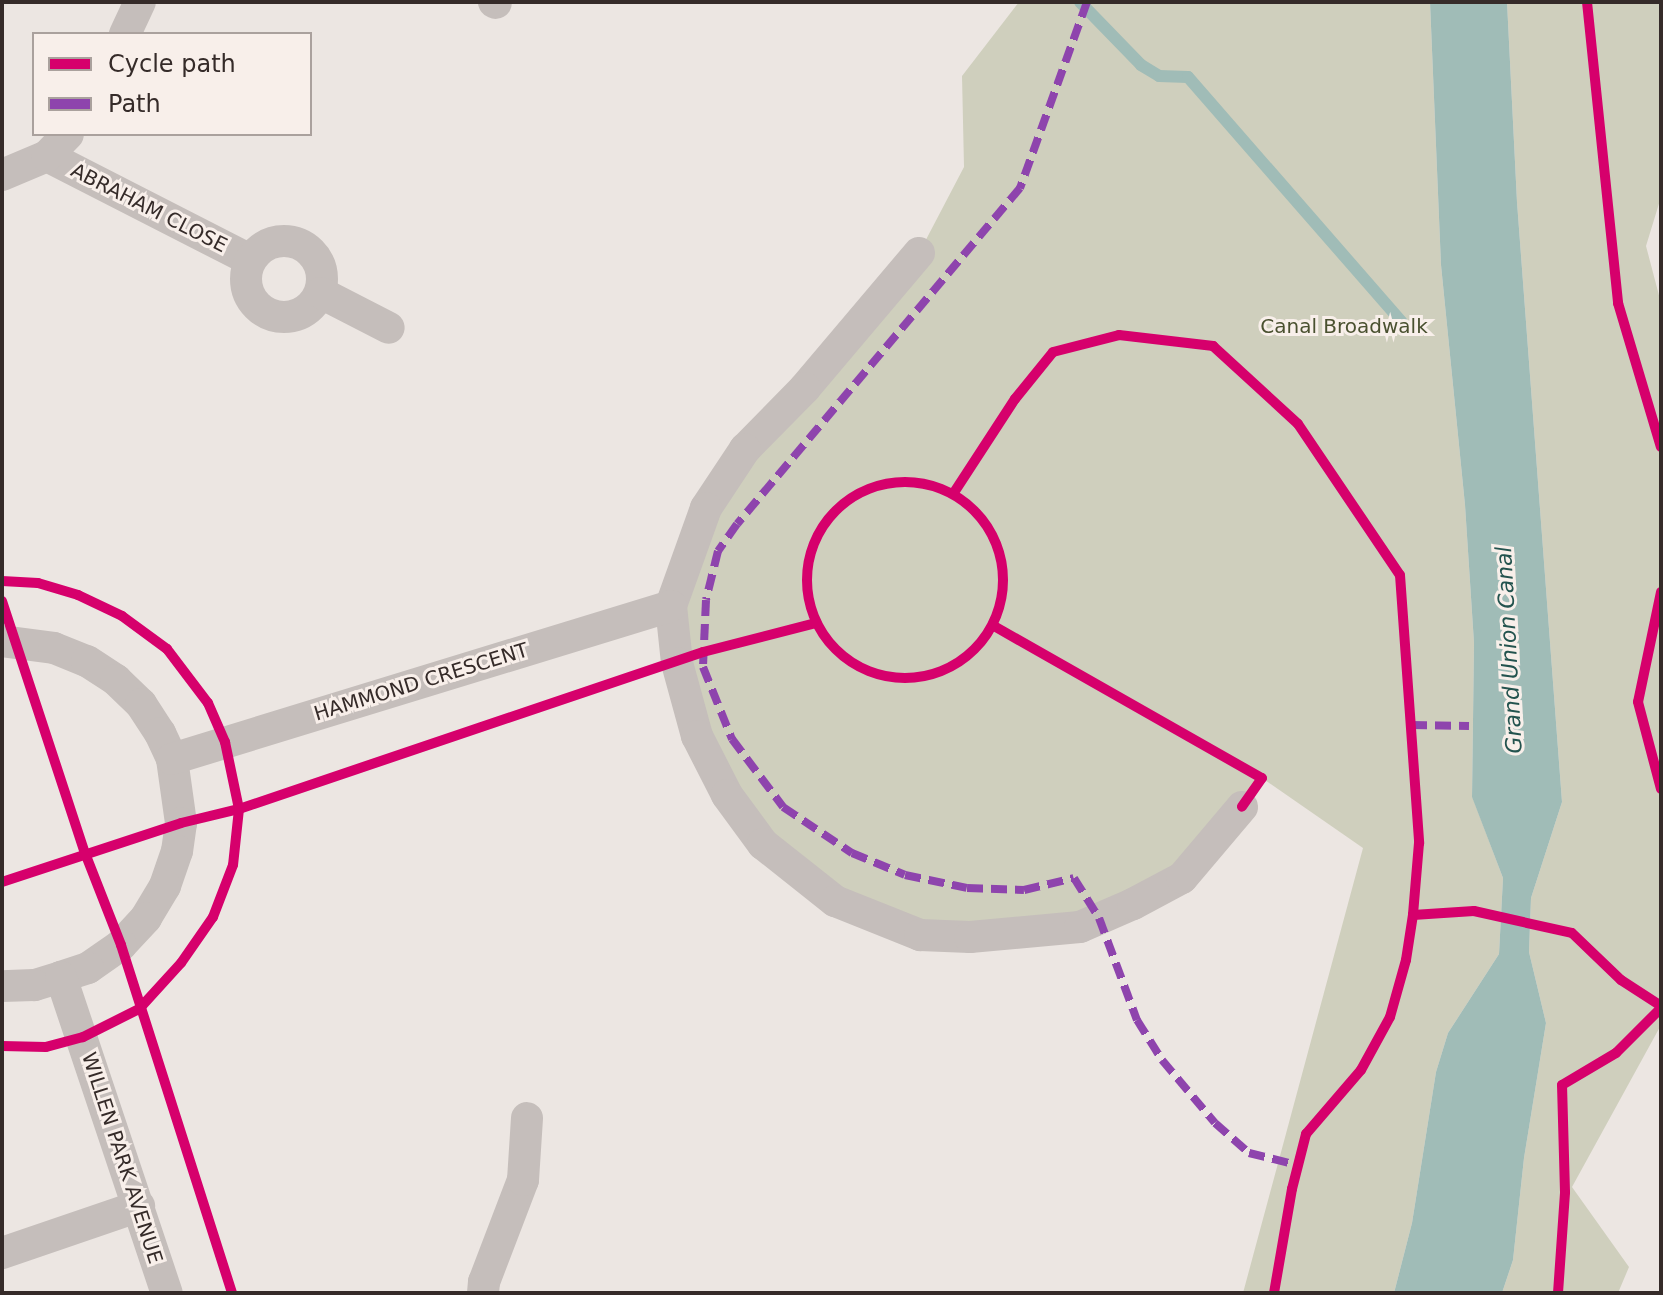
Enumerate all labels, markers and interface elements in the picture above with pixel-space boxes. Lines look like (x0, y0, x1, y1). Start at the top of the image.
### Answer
legend (32, 32, 312, 136)
text: Cycle path (108, 50, 236, 78)
text: Path (108, 90, 161, 118)
street label: ABRAHAM CLOSE (67, 158, 231, 258)
park label: Canal Broadwalk (1260, 314, 1428, 338)
water label: Grand Union Canal (1490, 546, 1528, 754)
street label: HAMMOND CRESCENT (311, 638, 531, 726)
street label: WILLEN PARK AVENUE (76, 1049, 168, 1267)

